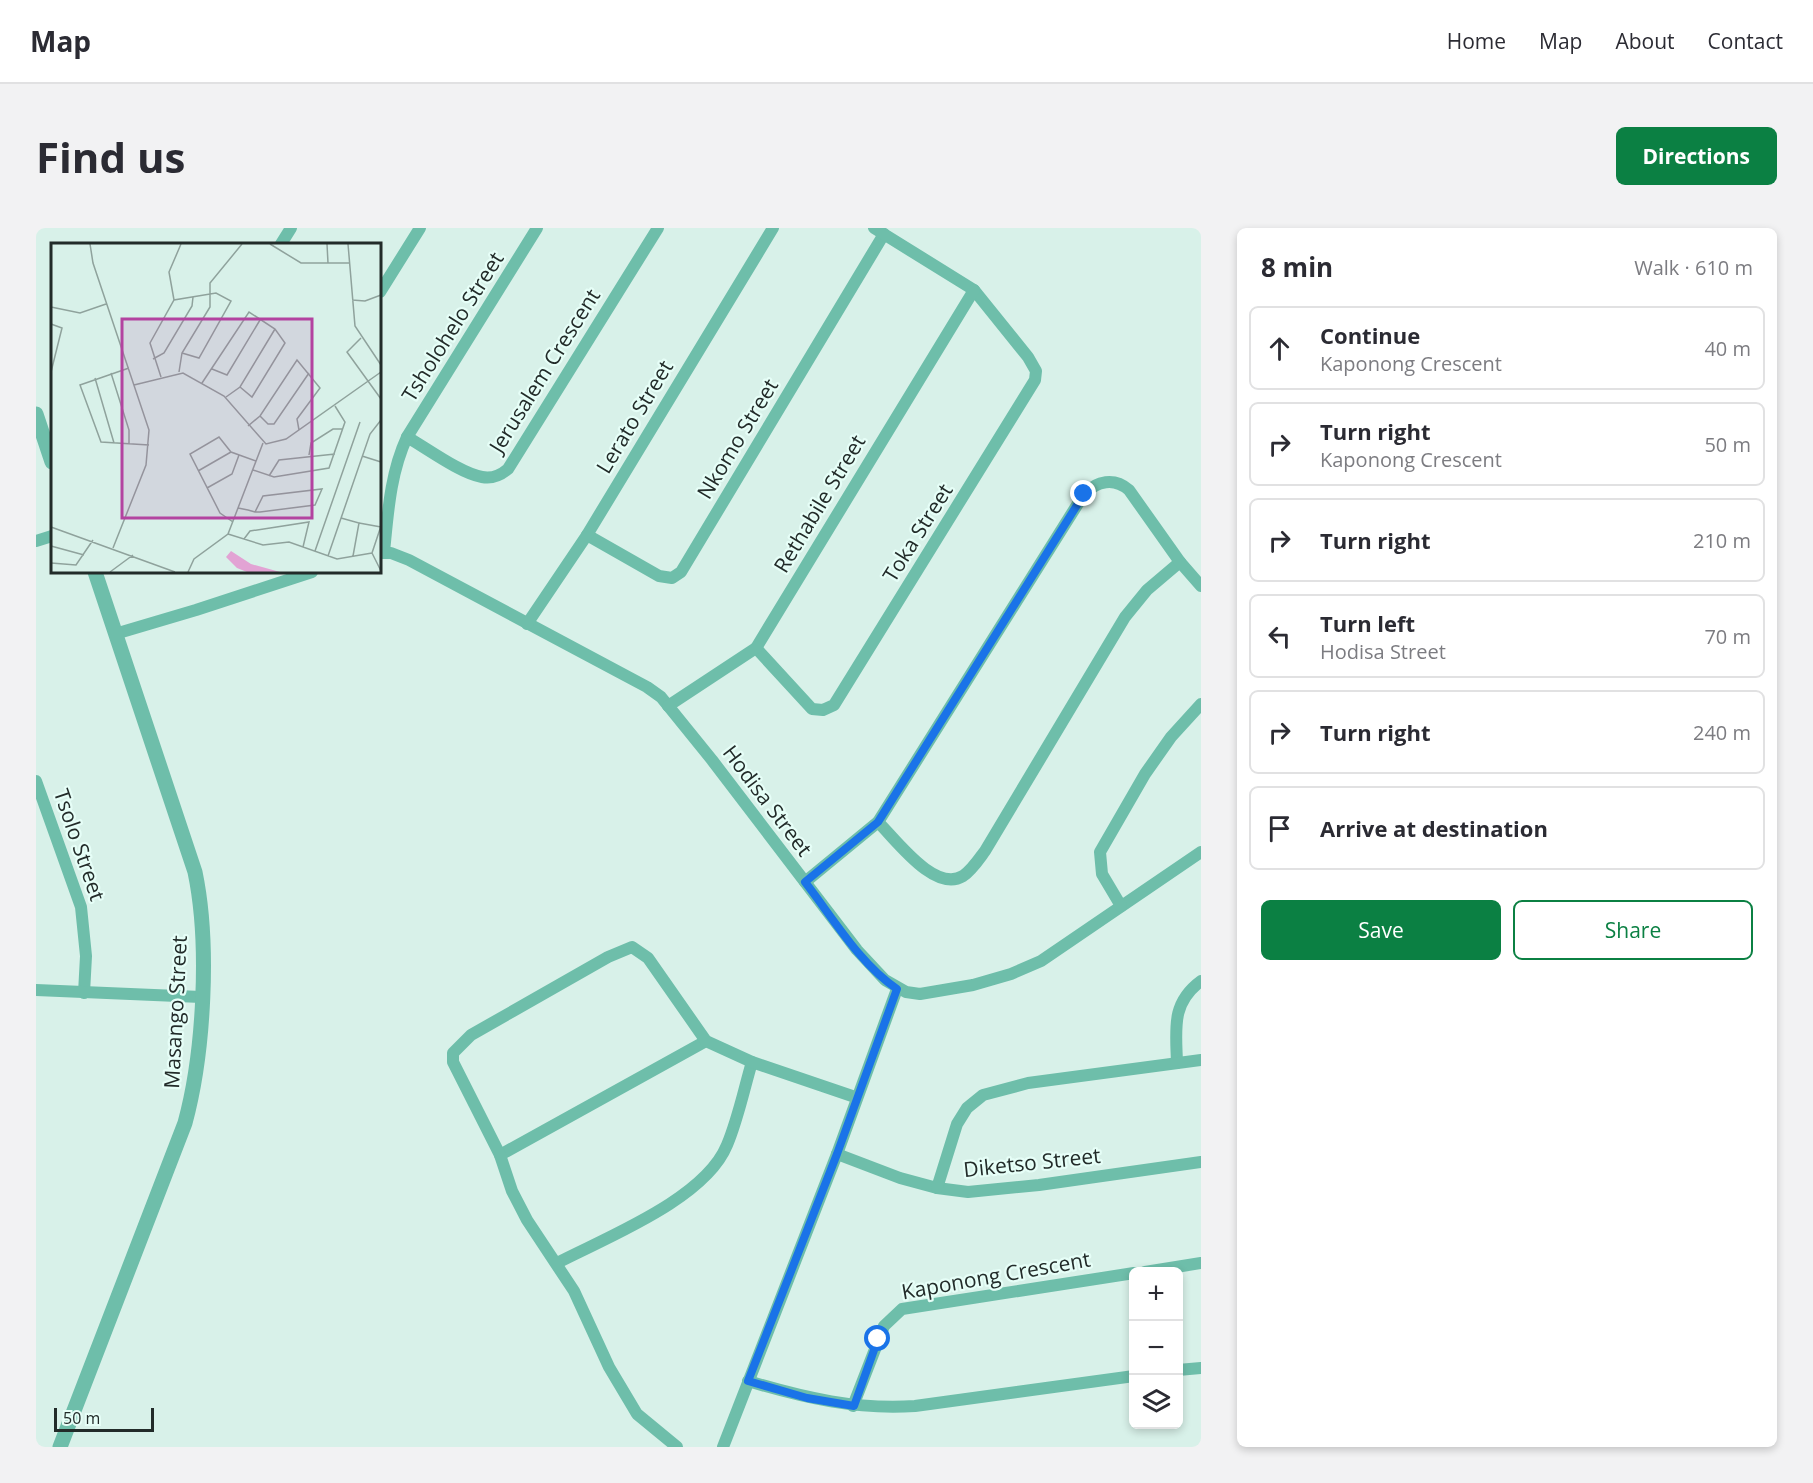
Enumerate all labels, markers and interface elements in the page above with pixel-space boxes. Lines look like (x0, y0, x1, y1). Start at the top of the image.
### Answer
text: Map (30, 22, 91, 60)
text: Home (1447, 27, 1506, 55)
text: Map (1539, 27, 1582, 55)
text: About (1615, 27, 1675, 55)
text: Contact (1708, 27, 1783, 55)
button: Directions (1616, 127, 1777, 185)
text: Find us (36, 128, 185, 185)
inset map (51, 243, 381, 573)
street label: Tsholohelo Street (395, 246, 510, 407)
text: 8 min (1261, 249, 1333, 285)
text: Walk · 610 m (1634, 254, 1753, 281)
street label: Jerusalem Crescent (481, 283, 606, 459)
text: Continue (1320, 320, 1420, 350)
icon: ahead (1263, 332, 1296, 365)
text: 40 m (1704, 335, 1751, 362)
text: Kaponong Crescent (1320, 350, 1502, 377)
street label: Lerato Street (589, 355, 679, 478)
street label: Nkomo Street (690, 373, 784, 504)
text: Turn right (1320, 416, 1431, 446)
icon: right (1263, 428, 1296, 461)
street label: Rethabile Street (767, 429, 871, 578)
text: 50 m (1704, 431, 1751, 458)
text: Kaponong Crescent (1320, 446, 1502, 473)
street label: Toka Street (876, 478, 958, 587)
route end (1070, 480, 1096, 506)
icon: right (1263, 524, 1296, 557)
text: Turn right (1320, 525, 1431, 555)
text: 210 m (1693, 527, 1751, 554)
text: Turn left (1320, 608, 1415, 638)
icon: left (1263, 620, 1296, 653)
text: 70 m (1704, 623, 1751, 650)
text: Hodisa Street (1320, 638, 1446, 665)
icon: right (1263, 716, 1296, 749)
text: Turn right (1320, 717, 1431, 747)
text: 240 m (1693, 719, 1751, 746)
street label: Hodisa Street (717, 739, 819, 862)
street label: Tsolo Street (48, 785, 112, 904)
icon: arrive (1263, 812, 1296, 845)
text: Arrive at destination (1320, 813, 1548, 843)
button: Save (1261, 900, 1501, 960)
button: Share (1513, 900, 1753, 960)
street label: Masango Street (157, 935, 193, 1089)
street label: Diketso Street (962, 1141, 1102, 1183)
street label: Kaponong Crescent (899, 1245, 1092, 1305)
map controls (1129, 1267, 1183, 1429)
button: + (1129, 1267, 1183, 1321)
button: − (1129, 1321, 1183, 1375)
route start (864, 1325, 890, 1351)
button: layers (1129, 1375, 1183, 1429)
scale bar (54, 1405, 154, 1432)
text: 50 m (63, 1407, 100, 1429)

